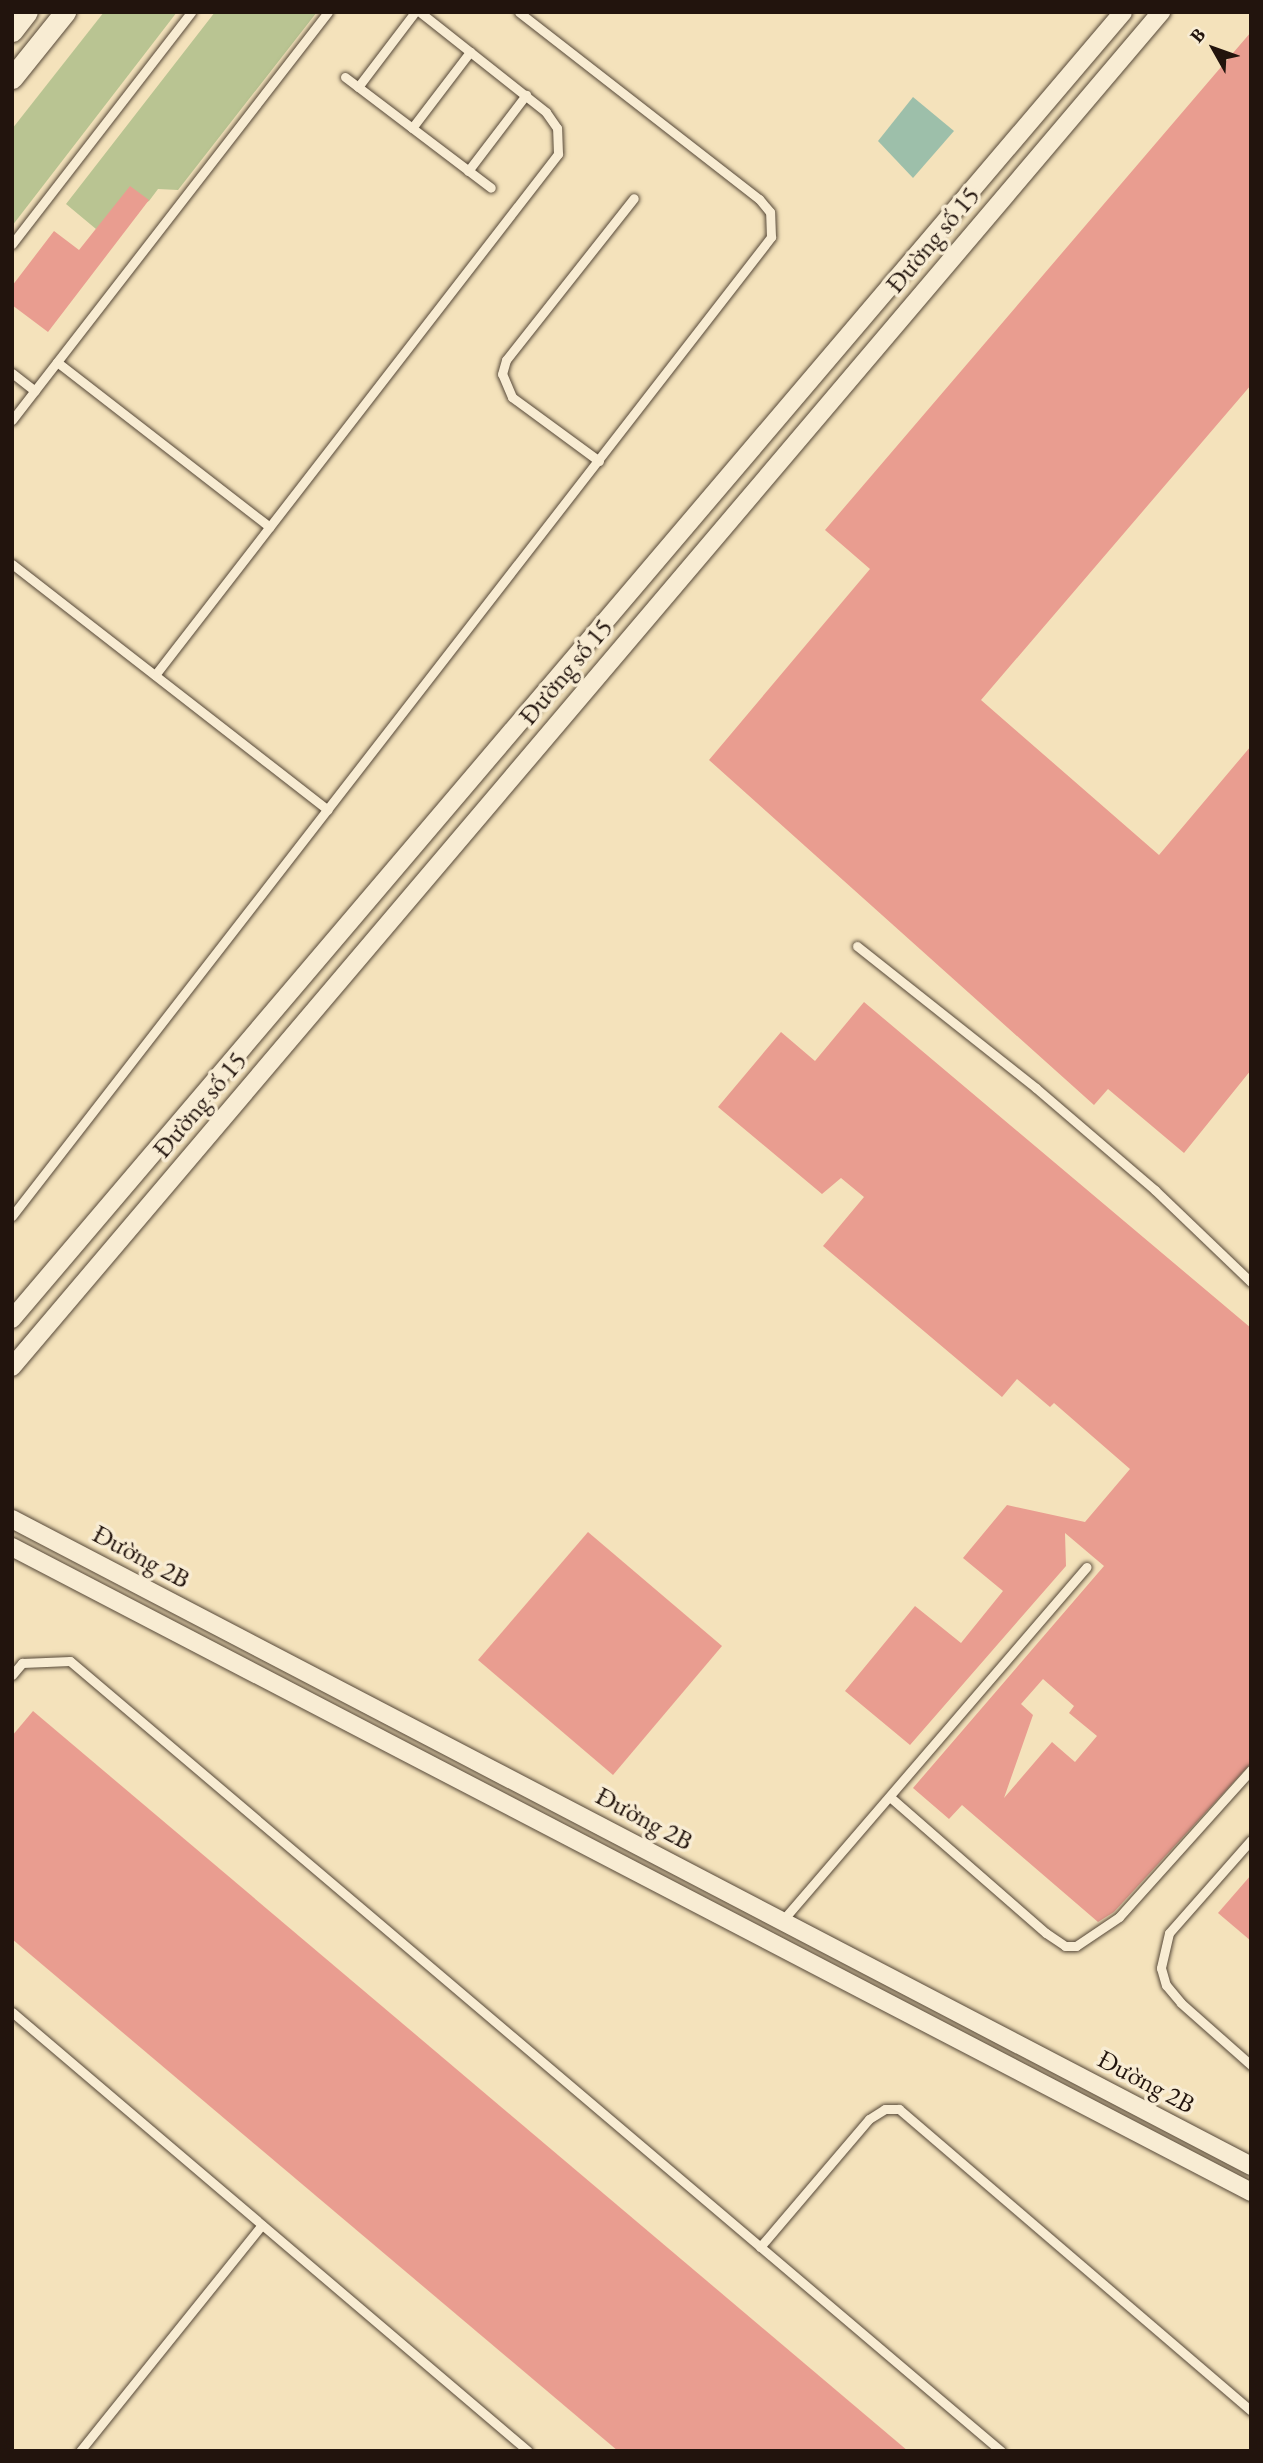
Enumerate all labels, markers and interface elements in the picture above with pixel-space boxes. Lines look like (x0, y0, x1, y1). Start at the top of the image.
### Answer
north arrow (1179, 14, 1249, 84)
text: B (1184, 23, 1211, 48)
street label: Đường số 15 (880, 181, 986, 299)
street label: Đường số 15 (513, 613, 619, 731)
street label: Đường số 15 (147, 1046, 253, 1164)
street label: Đường 2B (87, 1519, 195, 1595)
street label: Đường 2B (590, 1781, 698, 1857)
street label: Đường 2B (1092, 2044, 1200, 2120)

